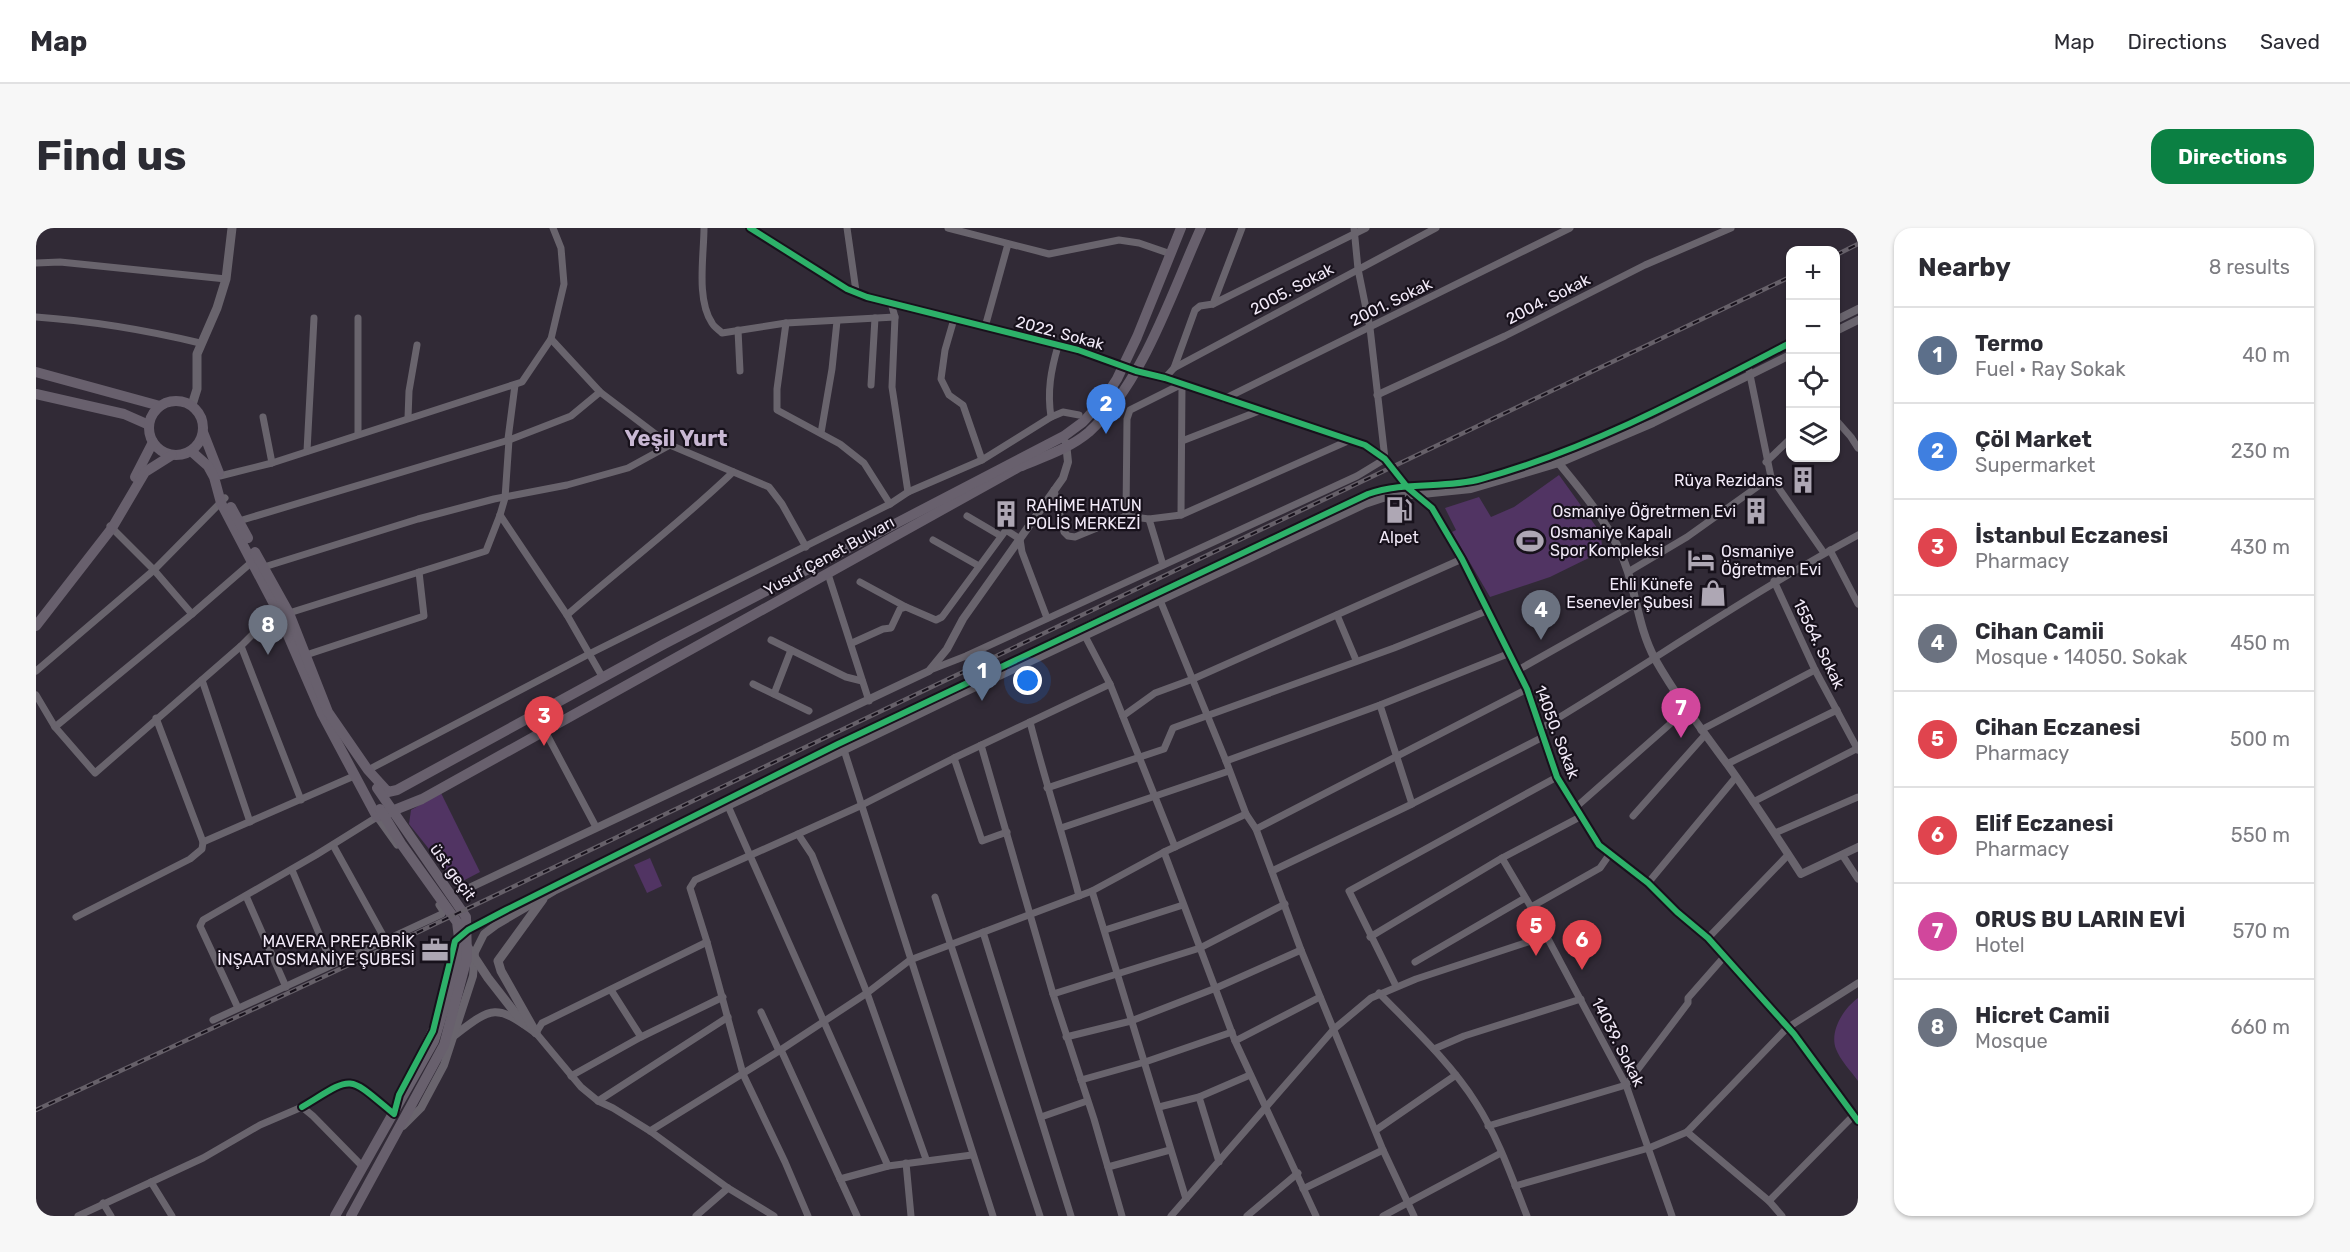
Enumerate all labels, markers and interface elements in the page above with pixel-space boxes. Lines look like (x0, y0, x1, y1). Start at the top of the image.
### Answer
text: Map (30, 25, 87, 58)
text: Map (2054, 29, 2095, 54)
text: Directions (2128, 29, 2227, 54)
text: Saved (2260, 29, 2320, 54)
button: Directions (2151, 129, 2314, 184)
text: Find us (36, 131, 187, 181)
map controls (1786, 246, 1840, 462)
button: + (1786, 246, 1840, 300)
text: Nearby (1918, 252, 2011, 283)
text: 8 results (2209, 255, 2290, 279)
street label: 2005. Sokak (1247, 259, 1337, 319)
street label: 2004. Sokak (1503, 269, 1594, 328)
street label: 2001. Sokak (1347, 274, 1436, 330)
button: − (1786, 300, 1840, 354)
street label: 2022. Sokak (1014, 312, 1107, 354)
text: Termo (1975, 330, 2044, 357)
text: 1 (1933, 343, 1942, 367)
text: 40 m (2242, 343, 2290, 367)
button: locate (1786, 354, 1840, 408)
text: Fuel · Ray Sokak (1975, 357, 2126, 381)
pin: 2 (1086, 384, 1126, 434)
button: layers (1786, 408, 1840, 462)
district label: Yeşil Yurt (625, 425, 727, 452)
text: Çöl Market (1975, 426, 2092, 453)
text: 2 (1931, 439, 1944, 463)
text: 230 m (2231, 439, 2290, 463)
text: Supermarket (1975, 453, 2095, 477)
building icon: Rüya Rezidans (1788, 465, 1818, 495)
place label: Rüya Rezidans (1674, 471, 1783, 490)
fuel station icon: Alpet (1384, 495, 1414, 525)
place label: RAHİME HATUN POLİS MERKEZİ (1026, 496, 1142, 533)
building icon: Osmaniye Öğretrmen Evi (1741, 496, 1771, 526)
building icon: RAHİME HATUN POLİS MERKEZİ (991, 499, 1021, 529)
place label: Osmaniye Öğretrmen Evi (1552, 502, 1736, 521)
street label: Yusuf Çenet Bulvarı (760, 512, 898, 600)
text: İstanbul Eczanesi (1975, 522, 2168, 549)
place label: Osmaniye Kapalı Spor Kompleksi (1550, 523, 1672, 560)
sports icon: Osmaniye Kapalı Spor Kompleksi (1515, 526, 1545, 556)
place label: Alpet (1379, 528, 1419, 547)
text: 3 (1931, 535, 1944, 559)
text: 430 m (2230, 535, 2290, 559)
place label: Osmaniye Öğretmen Evi (1721, 542, 1821, 579)
hotel icon: Osmaniye Öğretmen Evi (1686, 545, 1716, 575)
text: Pharmacy (1975, 549, 2069, 573)
place label: Ehli Künefe Esenevler Şubesi (1566, 575, 1693, 612)
shop icon: Ehli Künefe Esenevler Şubesi (1698, 578, 1728, 608)
pin: 4 (1522, 590, 1560, 640)
street label: 15564. Sokak (1789, 596, 1849, 693)
pin: 8 (248, 606, 288, 655)
text: Cihan Camii (1975, 618, 2104, 645)
text: 4 (1931, 631, 1944, 655)
text: 450 m (2230, 631, 2290, 655)
text: Mosque · 14050. Sokak (1975, 645, 2187, 669)
pin: 1 (962, 652, 1002, 701)
your location (1013, 666, 1042, 695)
street label: 14050. Sokak (1530, 683, 1584, 782)
pin: 7 (1662, 688, 1700, 738)
pin: 3 (524, 696, 564, 746)
text: Cihan Eczanesi (1975, 714, 2141, 741)
text: 5 (1931, 727, 1944, 751)
text: 500 m (2230, 727, 2290, 751)
text: Pharmacy (1975, 741, 2069, 765)
text: Elif Eczanesi (1975, 810, 2113, 837)
text: 6 (1931, 823, 1944, 847)
text: 550 m (2231, 823, 2290, 847)
text: Pharmacy (1975, 837, 2069, 861)
street label: üst geçit (426, 840, 480, 904)
pin: 5 (1516, 906, 1556, 956)
text: ORUS BU LARIN EVİ (1975, 906, 2185, 933)
text: 7 (1932, 919, 1943, 943)
text: 570 m (2232, 919, 2290, 943)
pin: 6 (1562, 920, 1602, 970)
place label: MAVERA PREFABRİK İNŞAAT OSMANİYE ŞUBESİ (217, 932, 415, 969)
text: Hotel (1975, 933, 2025, 957)
office icon: MAVERA PREFABRİK İNŞAAT OSMANİYE ŞUBESİ (420, 935, 450, 965)
street label: 14039. Sokak (1587, 994, 1649, 1090)
text: Hicret Camii (1975, 1002, 2110, 1029)
text: 8 (1931, 1015, 1944, 1039)
text: 660 m (2231, 1015, 2290, 1039)
text: Mosque (1975, 1029, 2048, 1053)

